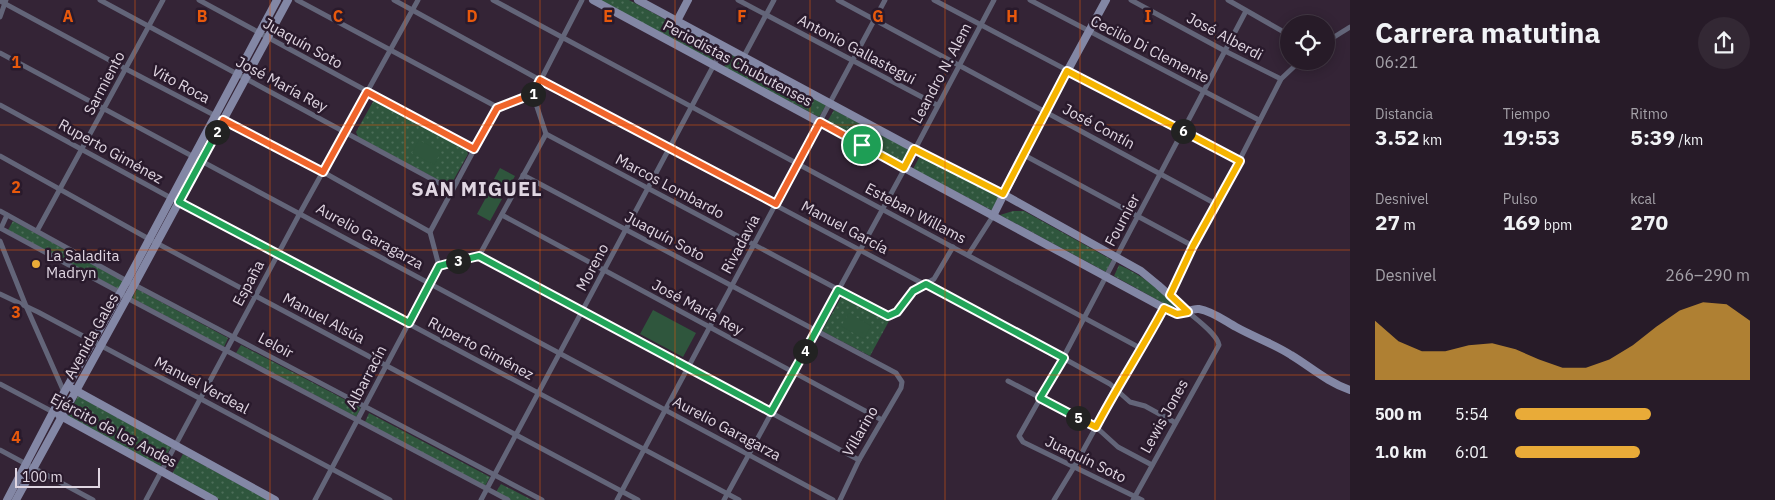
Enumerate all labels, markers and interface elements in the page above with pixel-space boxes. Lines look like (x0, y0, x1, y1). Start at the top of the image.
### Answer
text: A (63, 6, 74, 26)
text: B (197, 6, 208, 26)
text: C (333, 6, 343, 26)
text: D (466, 6, 478, 26)
text: E (603, 6, 613, 26)
text: F (737, 6, 747, 26)
text: H (1006, 6, 1018, 26)
text: I (1145, 6, 1152, 26)
street label: José Alberdi (1184, 8, 1266, 64)
street label: Antonio Gallastegui (795, 10, 919, 88)
street label: Cecilio Di Clemente (1087, 11, 1213, 87)
street label: Juaquín Soto (260, 13, 346, 73)
text: Carrera matutina (1375, 14, 1600, 51)
street label: Periodistas Chubutenses (660, 15, 816, 111)
map controls (1280, 15, 1335, 70)
button: locate (1280, 15, 1335, 70)
button: share (1698, 17, 1750, 69)
street label: Leandro N. Alem (906, 19, 976, 127)
street label: Sarmiento (79, 48, 129, 118)
text: 1 (11, 52, 21, 72)
street label: José María Rey (233, 52, 332, 116)
text: 06:21 (1375, 52, 1418, 72)
street label: Vito Roca (149, 61, 213, 107)
pin: 1 (520, 82, 546, 106)
text: 1 (529, 85, 538, 103)
street label: José Contín (1060, 99, 1138, 153)
text: Distancia (1375, 105, 1433, 123)
text: Tiempo (1503, 105, 1550, 123)
text: Ritmo (1630, 105, 1668, 123)
street label: Ruperto Giménez (55, 114, 167, 188)
pin: 6 (1170, 118, 1196, 144)
pin: 2 (204, 120, 230, 144)
text: 6 (1179, 122, 1188, 140)
text: 2 (213, 123, 222, 141)
text: 3.52 (1375, 123, 1419, 151)
text: 19:53 (1503, 123, 1560, 151)
text: 5:39 (1630, 123, 1675, 151)
pin (841, 124, 883, 166)
icon: arrive (848, 131, 876, 159)
text: km (1419, 131, 1442, 149)
text: /km (1675, 131, 1703, 149)
street label: Marcos Lombardo (612, 149, 728, 223)
district label: SAN MIGUEL (411, 175, 543, 202)
text: 2 (11, 177, 21, 197)
street label: Esteban Willams (862, 178, 970, 248)
street label: Fournier (1100, 190, 1144, 249)
text: Desnivel (1375, 190, 1429, 208)
text: Pulso (1503, 190, 1538, 208)
text: kcal (1630, 190, 1656, 208)
street label: Manuel García (798, 196, 892, 258)
street label: Aurelio Garagarza (313, 199, 427, 273)
street label: Juaquín Soto (622, 207, 708, 265)
text: 27 (1375, 208, 1400, 236)
text: 169 (1503, 208, 1540, 236)
text: 270 (1630, 208, 1668, 236)
street label: Rivadavia (717, 211, 763, 277)
text: m (1400, 216, 1416, 234)
text: bpm (1540, 216, 1572, 234)
street label: Moreno (572, 240, 612, 294)
place label: La Saladita Madryn (46, 246, 120, 282)
pin: 3 (446, 248, 470, 274)
text: 3 (454, 252, 463, 270)
street label: España (228, 257, 268, 309)
marker: La Saladita Madryn (30, 258, 42, 270)
text: Desnivel (1375, 265, 1436, 285)
text: 266–290 m (1665, 265, 1750, 285)
street label: José María Rey (649, 275, 748, 339)
street label: Manuel Alsúa (280, 288, 368, 348)
street label: Avenida Gales (60, 290, 122, 382)
text: 3 (11, 302, 21, 322)
street label: Ruperto Giménez (425, 312, 537, 384)
street label: Leloir (255, 328, 297, 362)
pin: 4 (792, 338, 818, 364)
street label: Albarracín (341, 342, 391, 412)
text: 4 (801, 342, 810, 360)
street label: Manuel Verdeal (151, 352, 253, 418)
street label: Lewis Jones (1136, 376, 1192, 456)
street label: Ejército de los Andes (47, 389, 181, 471)
street label: Aurelio Garagarza (670, 391, 784, 465)
street label: Villarino (838, 402, 882, 460)
text: 500 m (1375, 404, 1422, 424)
text: 5:54 (1455, 404, 1488, 424)
pin: 5 (1066, 406, 1090, 430)
text: 5 (1074, 409, 1083, 427)
text: 4 (11, 427, 21, 447)
street label: Juaquín Soto (1042, 431, 1130, 487)
text: 1.0 km (1375, 442, 1426, 462)
text: 6:01 (1455, 442, 1488, 462)
scale bar (15, 465, 100, 488)
text: 100 m (22, 468, 63, 486)

